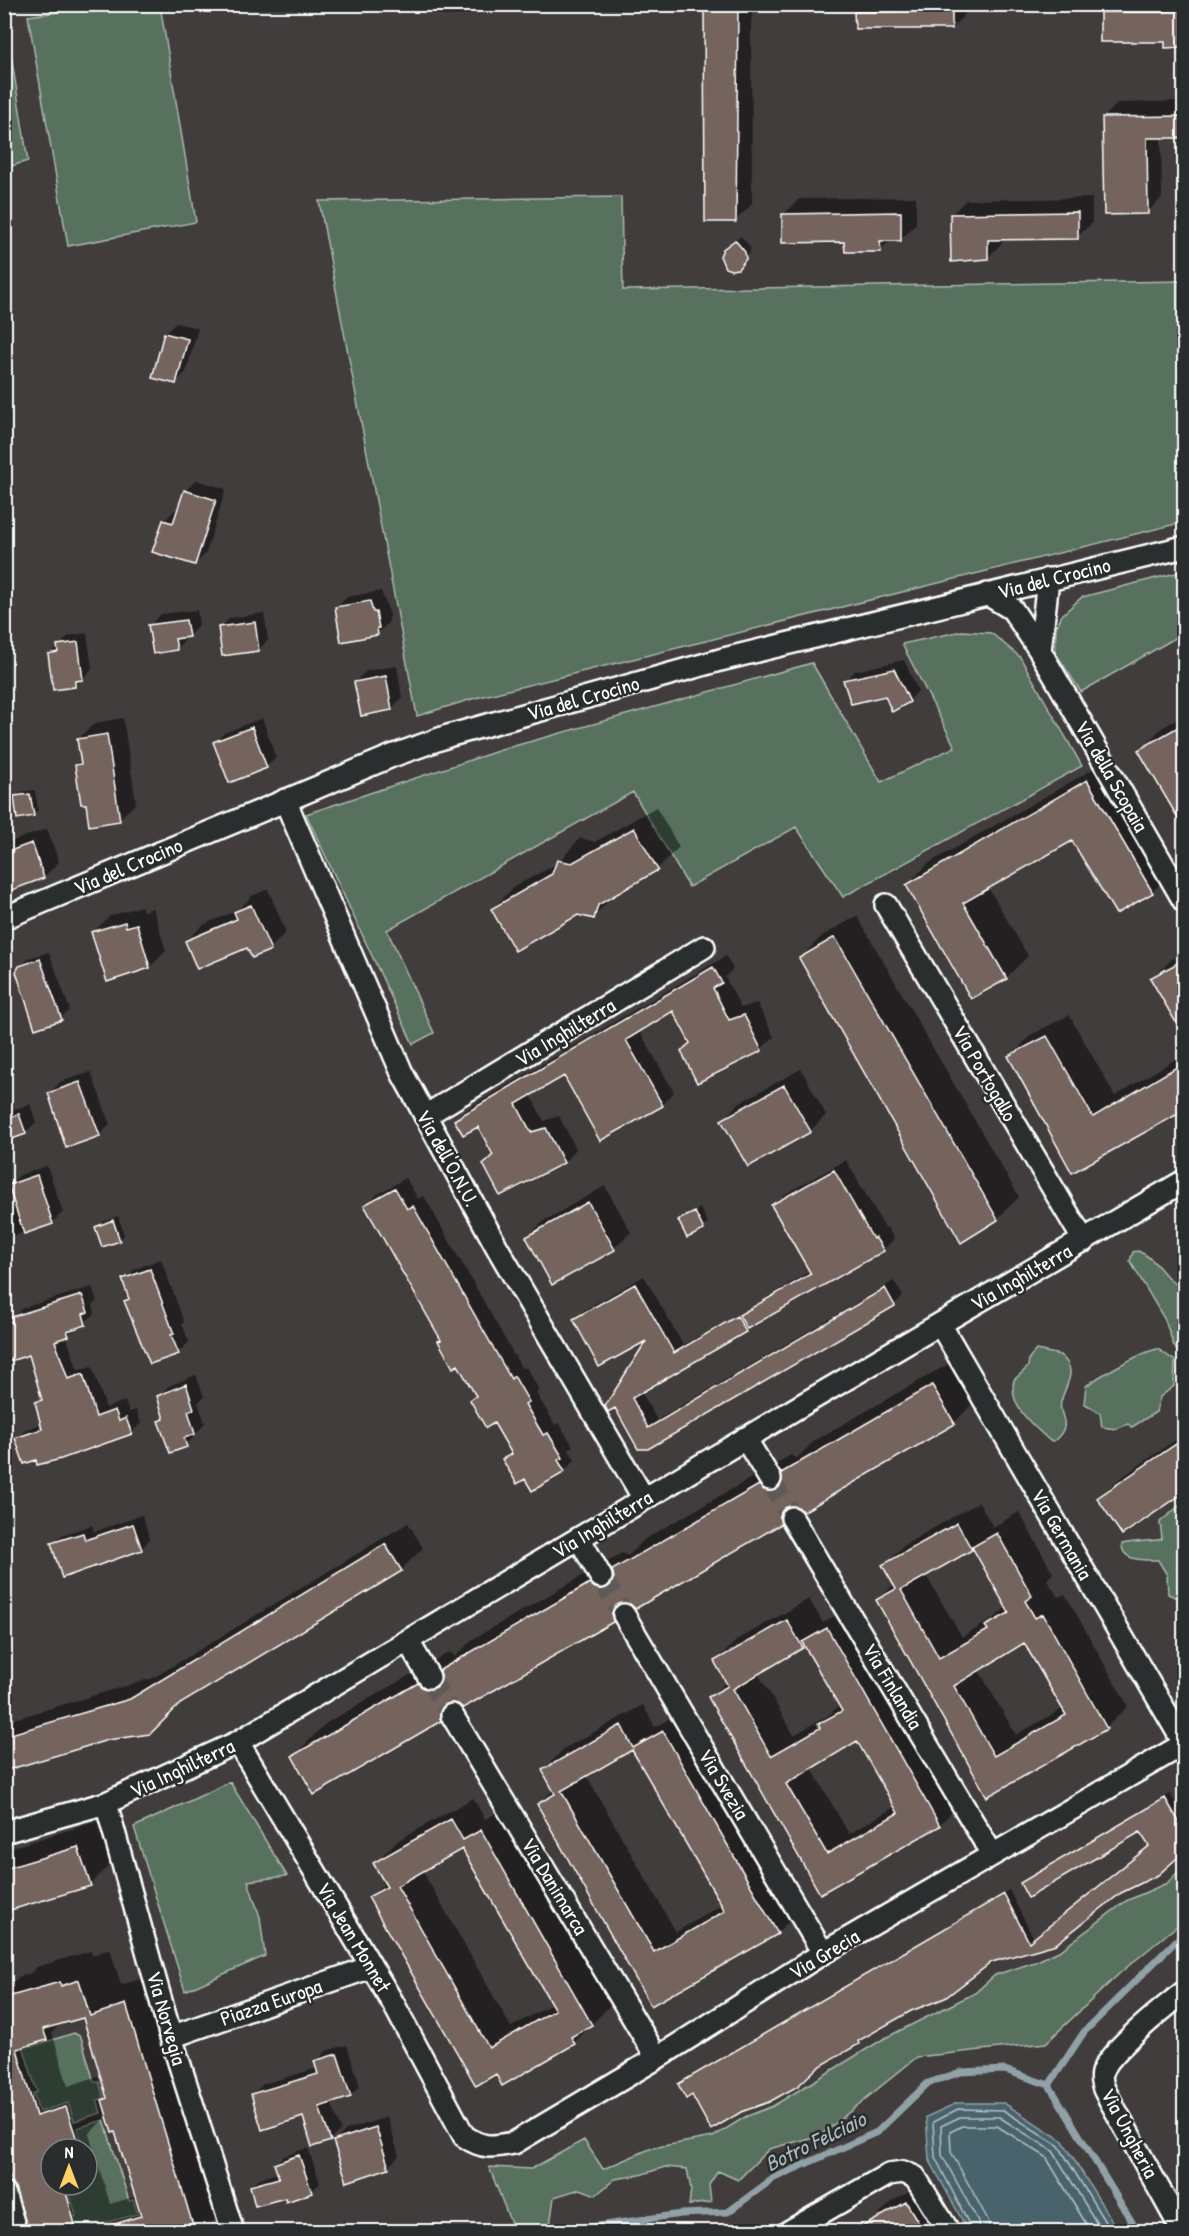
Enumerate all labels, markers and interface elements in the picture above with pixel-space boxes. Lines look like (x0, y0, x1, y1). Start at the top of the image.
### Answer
street label: Via del Crocino (995, 550, 1113, 606)
street label: Via del Crocino (524, 668, 642, 728)
street label: Via della Scopaia (1068, 715, 1156, 837)
street label: Via del Crocino (69, 830, 187, 902)
street label: Via Inghilterra (509, 991, 621, 1073)
street label: Via Portogallo (946, 1019, 1024, 1127)
street label: Via dell'O.N.U. (410, 1104, 486, 1212)
street label: Via Inghilterra (965, 1236, 1077, 1318)
street label: Via Inghilterra (546, 1483, 658, 1565)
street label: Via Germania (1024, 1483, 1100, 1585)
street label: Via Finlandia (856, 1637, 930, 1735)
street label: Via Inghilterra (125, 1731, 239, 1805)
street label: Via Svezia (692, 1743, 756, 1825)
street label: Via Danimarca (515, 1832, 595, 1940)
street label: Via Jean Monnet (310, 1876, 399, 1998)
street label: Via Grecia (783, 1922, 865, 1986)
street label: Via Norvegia (140, 1968, 194, 2068)
street label: Piazza Europa (216, 1971, 326, 2033)
street label: Via Ungheria (1094, 2083, 1166, 2183)
water label: Botro Felciaio (760, 2103, 872, 2178)
north arrow (39, 2137, 99, 2197)
text: N (65, 2141, 74, 2163)

